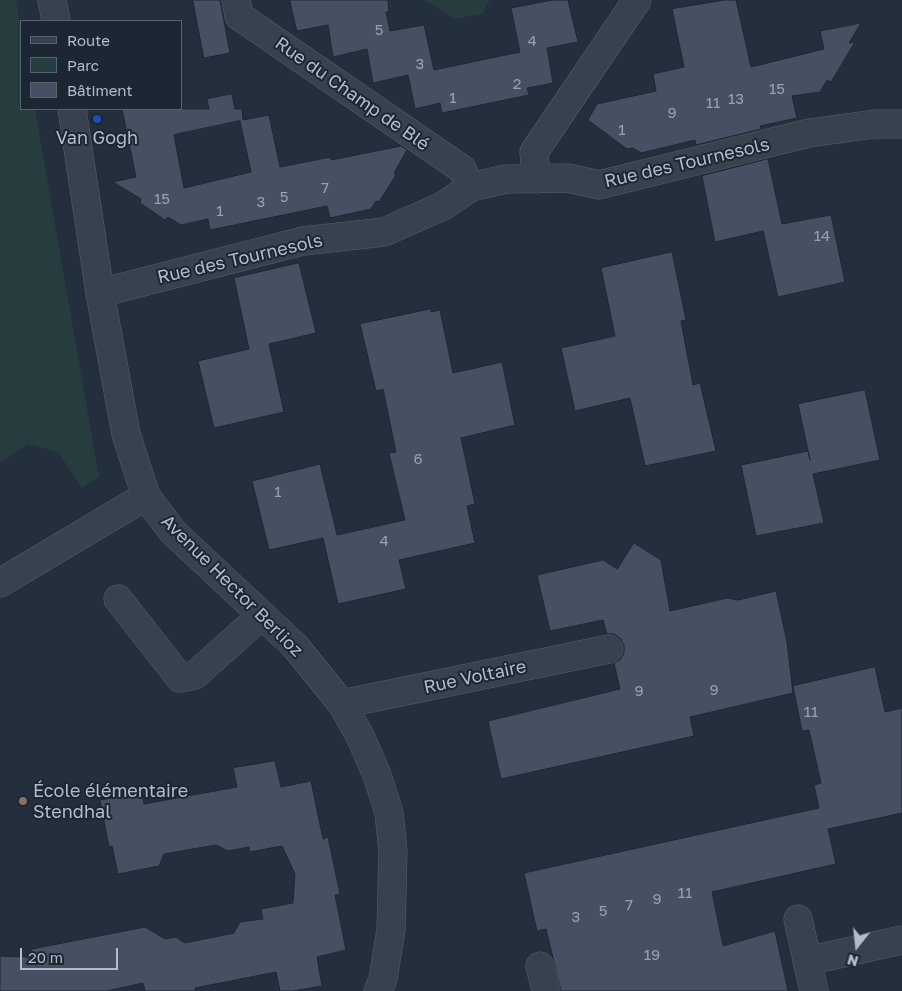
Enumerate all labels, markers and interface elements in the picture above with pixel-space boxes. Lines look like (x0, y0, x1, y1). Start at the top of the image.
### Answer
legend (20, 20, 182, 110)
house number: 5 (375, 21, 383, 39)
text: Route (67, 31, 110, 49)
house number: 4 (527, 32, 537, 50)
street label: Rue du Champ de Blé (271, 33, 433, 155)
house number: 3 (416, 55, 424, 73)
text: Parc (67, 56, 99, 74)
house number: 2 (513, 75, 521, 93)
house number: 15 (769, 80, 785, 98)
text: Bâtiment (67, 81, 132, 99)
house number: 1 (449, 89, 457, 107)
house number: 13 (728, 90, 744, 108)
house number: 11 (706, 94, 720, 112)
house number: 9 (667, 104, 677, 122)
marker: Van Gogh (91, 113, 103, 125)
house number: 1 (618, 121, 626, 139)
place label: Van Gogh (56, 127, 138, 149)
street label: Rue des Tournesols (602, 134, 772, 192)
house number: 7 (321, 179, 329, 197)
house number: 5 (280, 188, 288, 206)
house number: 15 (154, 190, 170, 208)
house number: 3 (257, 193, 265, 211)
house number: 1 (216, 202, 224, 220)
house number: 14 (814, 227, 830, 245)
street label: Rue des Tournesols (155, 230, 325, 288)
house number: 6 (413, 450, 423, 468)
house number: 1 (274, 483, 282, 501)
street label: Avenue Hector Berlioz (157, 511, 307, 661)
house number: 4 (379, 532, 389, 550)
street label: Rue Voltaire (422, 656, 528, 698)
house number: 9 (709, 681, 719, 699)
house number: 9 (634, 682, 644, 700)
house number: 11 (804, 703, 818, 721)
place label: École élémentaire Stendhal (33, 780, 188, 822)
marker: École élémentaire Stendhal (17, 795, 29, 807)
house number: 11 (678, 884, 692, 902)
house number: 9 (652, 890, 662, 908)
house number: 7 (625, 896, 633, 914)
house number: 5 (599, 902, 607, 920)
house number: 3 (572, 908, 580, 926)
north arrow (832, 921, 882, 971)
scale bar (22, 938, 120, 970)
house number: 19 (644, 946, 660, 964)
text: 20 m (28, 948, 63, 966)
text: N (845, 951, 860, 971)

